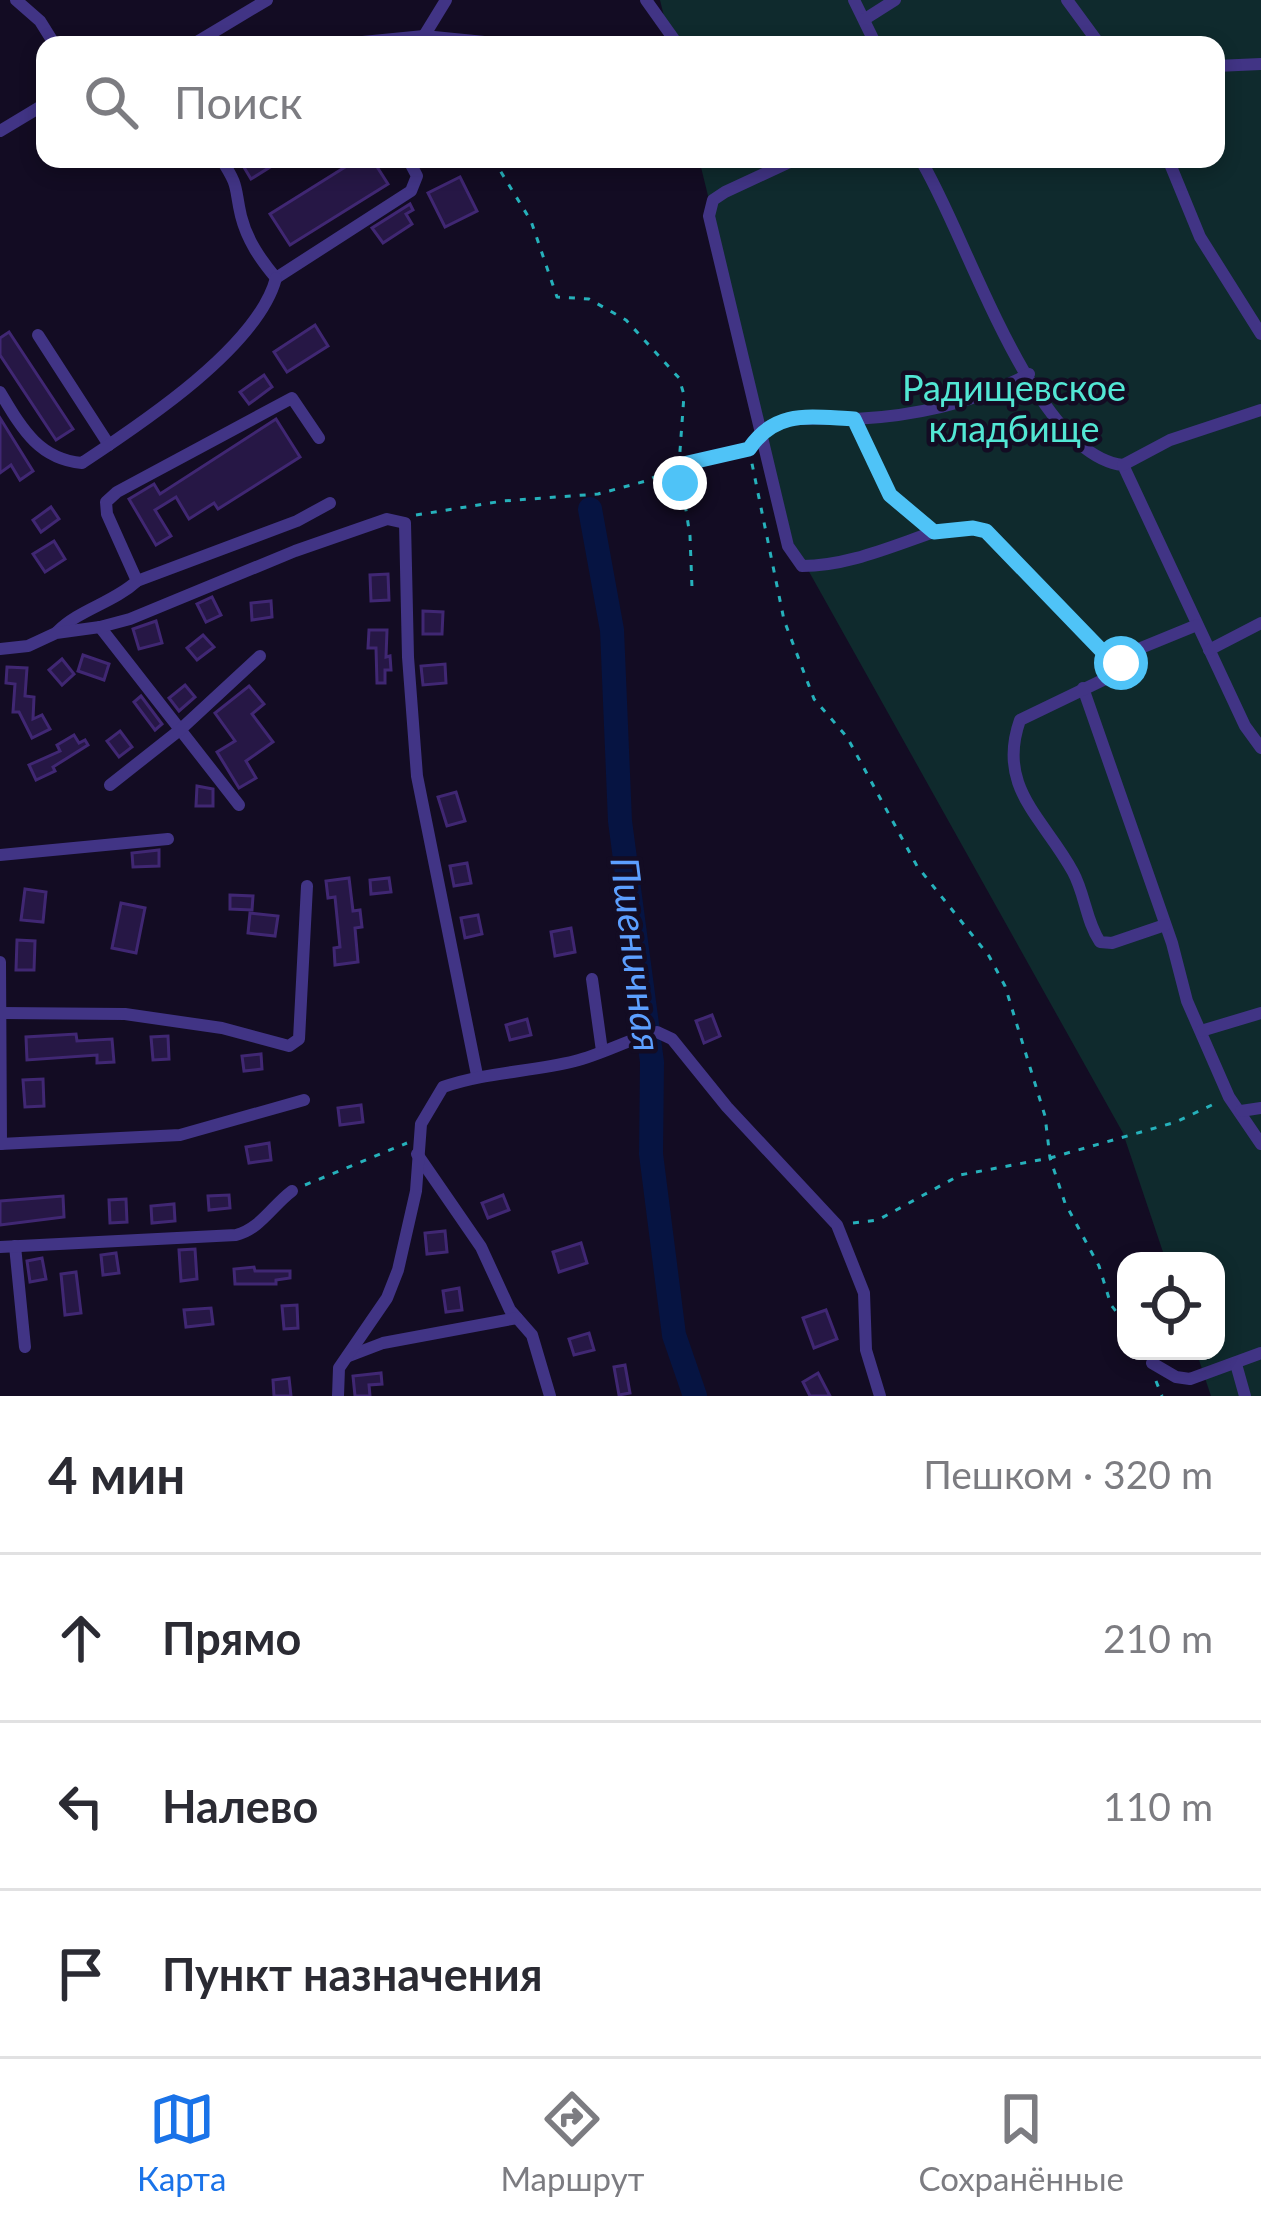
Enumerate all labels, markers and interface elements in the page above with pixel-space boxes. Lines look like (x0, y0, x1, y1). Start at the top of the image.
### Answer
search box (36, 36, 1225, 168)
icon: search (78, 69, 144, 135)
text: Поиск (174, 75, 303, 129)
park label: Радищевское кладбище (902, 365, 1126, 450)
route end (653, 456, 707, 510)
route start (1094, 636, 1148, 690)
water label: Пшеничная (602, 854, 672, 1054)
map controls (1117, 1252, 1225, 1360)
button: locate (1117, 1252, 1225, 1360)
text: 4 мин (48, 1444, 185, 1505)
text: Пешком · 320 m (923, 1451, 1213, 1497)
icon: ahead (48, 1605, 114, 1671)
text: Прямо (162, 1611, 301, 1665)
text: 210 m (1103, 1615, 1213, 1661)
icon: left (48, 1773, 114, 1839)
text: Налево (162, 1779, 318, 1833)
text: 110 m (1103, 1783, 1213, 1829)
icon: arrive (48, 1941, 114, 2007)
text: Пункт назначения (162, 1947, 543, 2001)
tab: Карта (137, 2086, 226, 2198)
tab: Маршрут (500, 2086, 644, 2198)
tab: Сохранённые (918, 2086, 1124, 2198)

